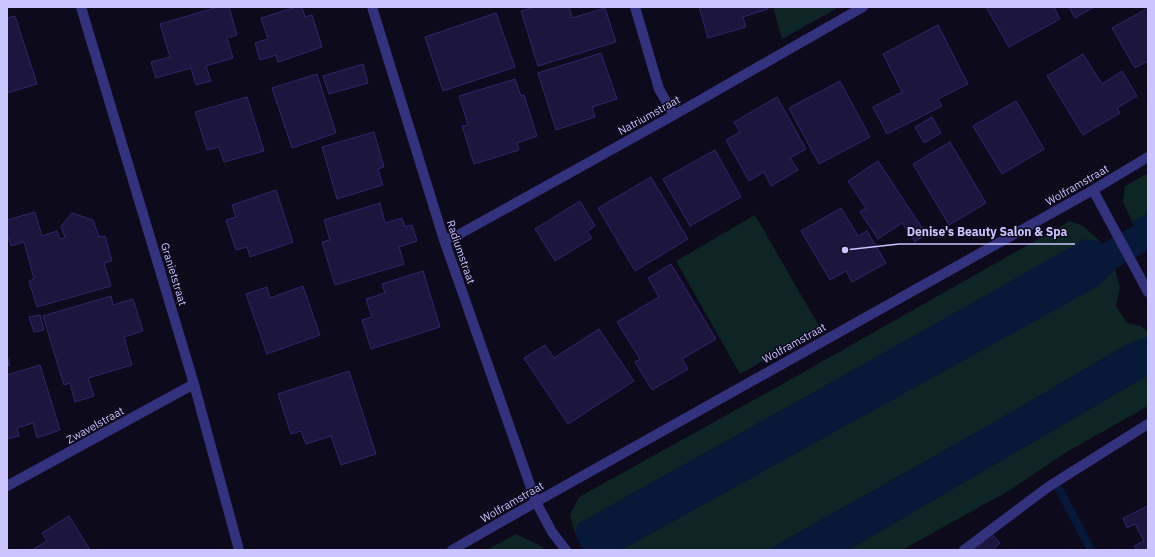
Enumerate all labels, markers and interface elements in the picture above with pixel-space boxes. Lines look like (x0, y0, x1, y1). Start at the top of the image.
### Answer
street label: Natriumstraat (615, 92, 683, 138)
street label: Wolframstraat (1043, 161, 1111, 209)
street label: Radiumstraat (444, 218, 478, 286)
callout: Denise's Beauty Salon & Spa (899, 220, 1075, 244)
text: Denise's Beauty Salon & Spa (907, 224, 1068, 239)
street label: Granietstraat (158, 241, 190, 307)
street label: Wolframstraat (760, 320, 828, 366)
street label: Zwavelstraat (64, 403, 126, 447)
street label: Wolframstraat (478, 478, 546, 526)

